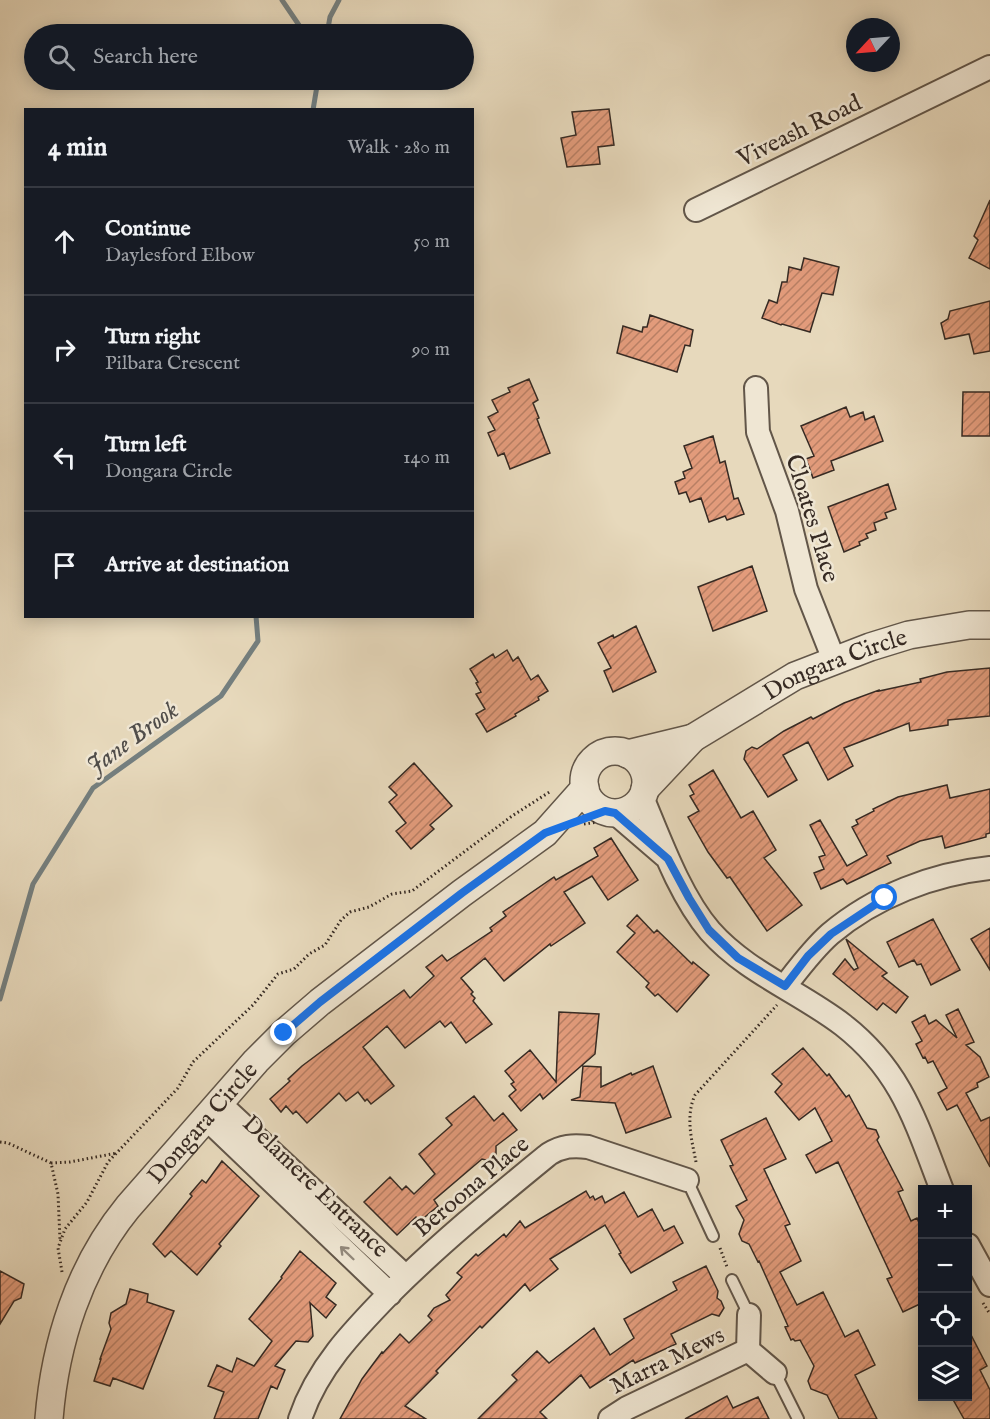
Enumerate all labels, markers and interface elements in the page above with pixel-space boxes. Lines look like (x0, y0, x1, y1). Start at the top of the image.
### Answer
north arrow (846, 18, 900, 72)
search box (24, 24, 474, 90)
icon: search (45, 41, 78, 74)
text: Search here (93, 43, 198, 71)
street label: Viveash Road (731, 88, 867, 175)
text: 4 min (48, 131, 107, 164)
text: Walk · 280 m (347, 135, 450, 160)
text: Continue (105, 215, 191, 243)
icon: ahead (48, 225, 81, 258)
text: 50 m (413, 229, 450, 254)
text: Daylesford Elbow (105, 243, 255, 268)
text: Turn right (105, 323, 200, 351)
icon: right (48, 333, 81, 366)
text: 90 m (412, 337, 450, 362)
text: Pilbara Crescent (105, 351, 240, 376)
text: Turn left (105, 431, 187, 459)
icon: left (48, 441, 81, 474)
text: 140 m (403, 445, 450, 470)
street label: Cloates Place (777, 451, 846, 586)
text: Dongara Circle (105, 459, 232, 484)
icon: arrive (48, 549, 81, 582)
text: Arrive at destination (105, 551, 289, 579)
street label: Dongara Circle (758, 623, 911, 709)
water label: Jane Brook (80, 693, 186, 783)
route start (871, 884, 897, 910)
route end (270, 1019, 296, 1045)
street label: Dongara Circle (141, 1056, 265, 1191)
street label: Delamere Entrance (235, 1109, 395, 1265)
street label: Beroona Place (408, 1130, 536, 1245)
map controls (918, 1185, 972, 1401)
button: + (918, 1185, 972, 1239)
button: − (918, 1239, 972, 1293)
one-way arrow (340, 1246, 355, 1260)
button: locate (918, 1293, 972, 1347)
street label: Marra Mews (605, 1320, 730, 1402)
button: layers (918, 1347, 972, 1401)

